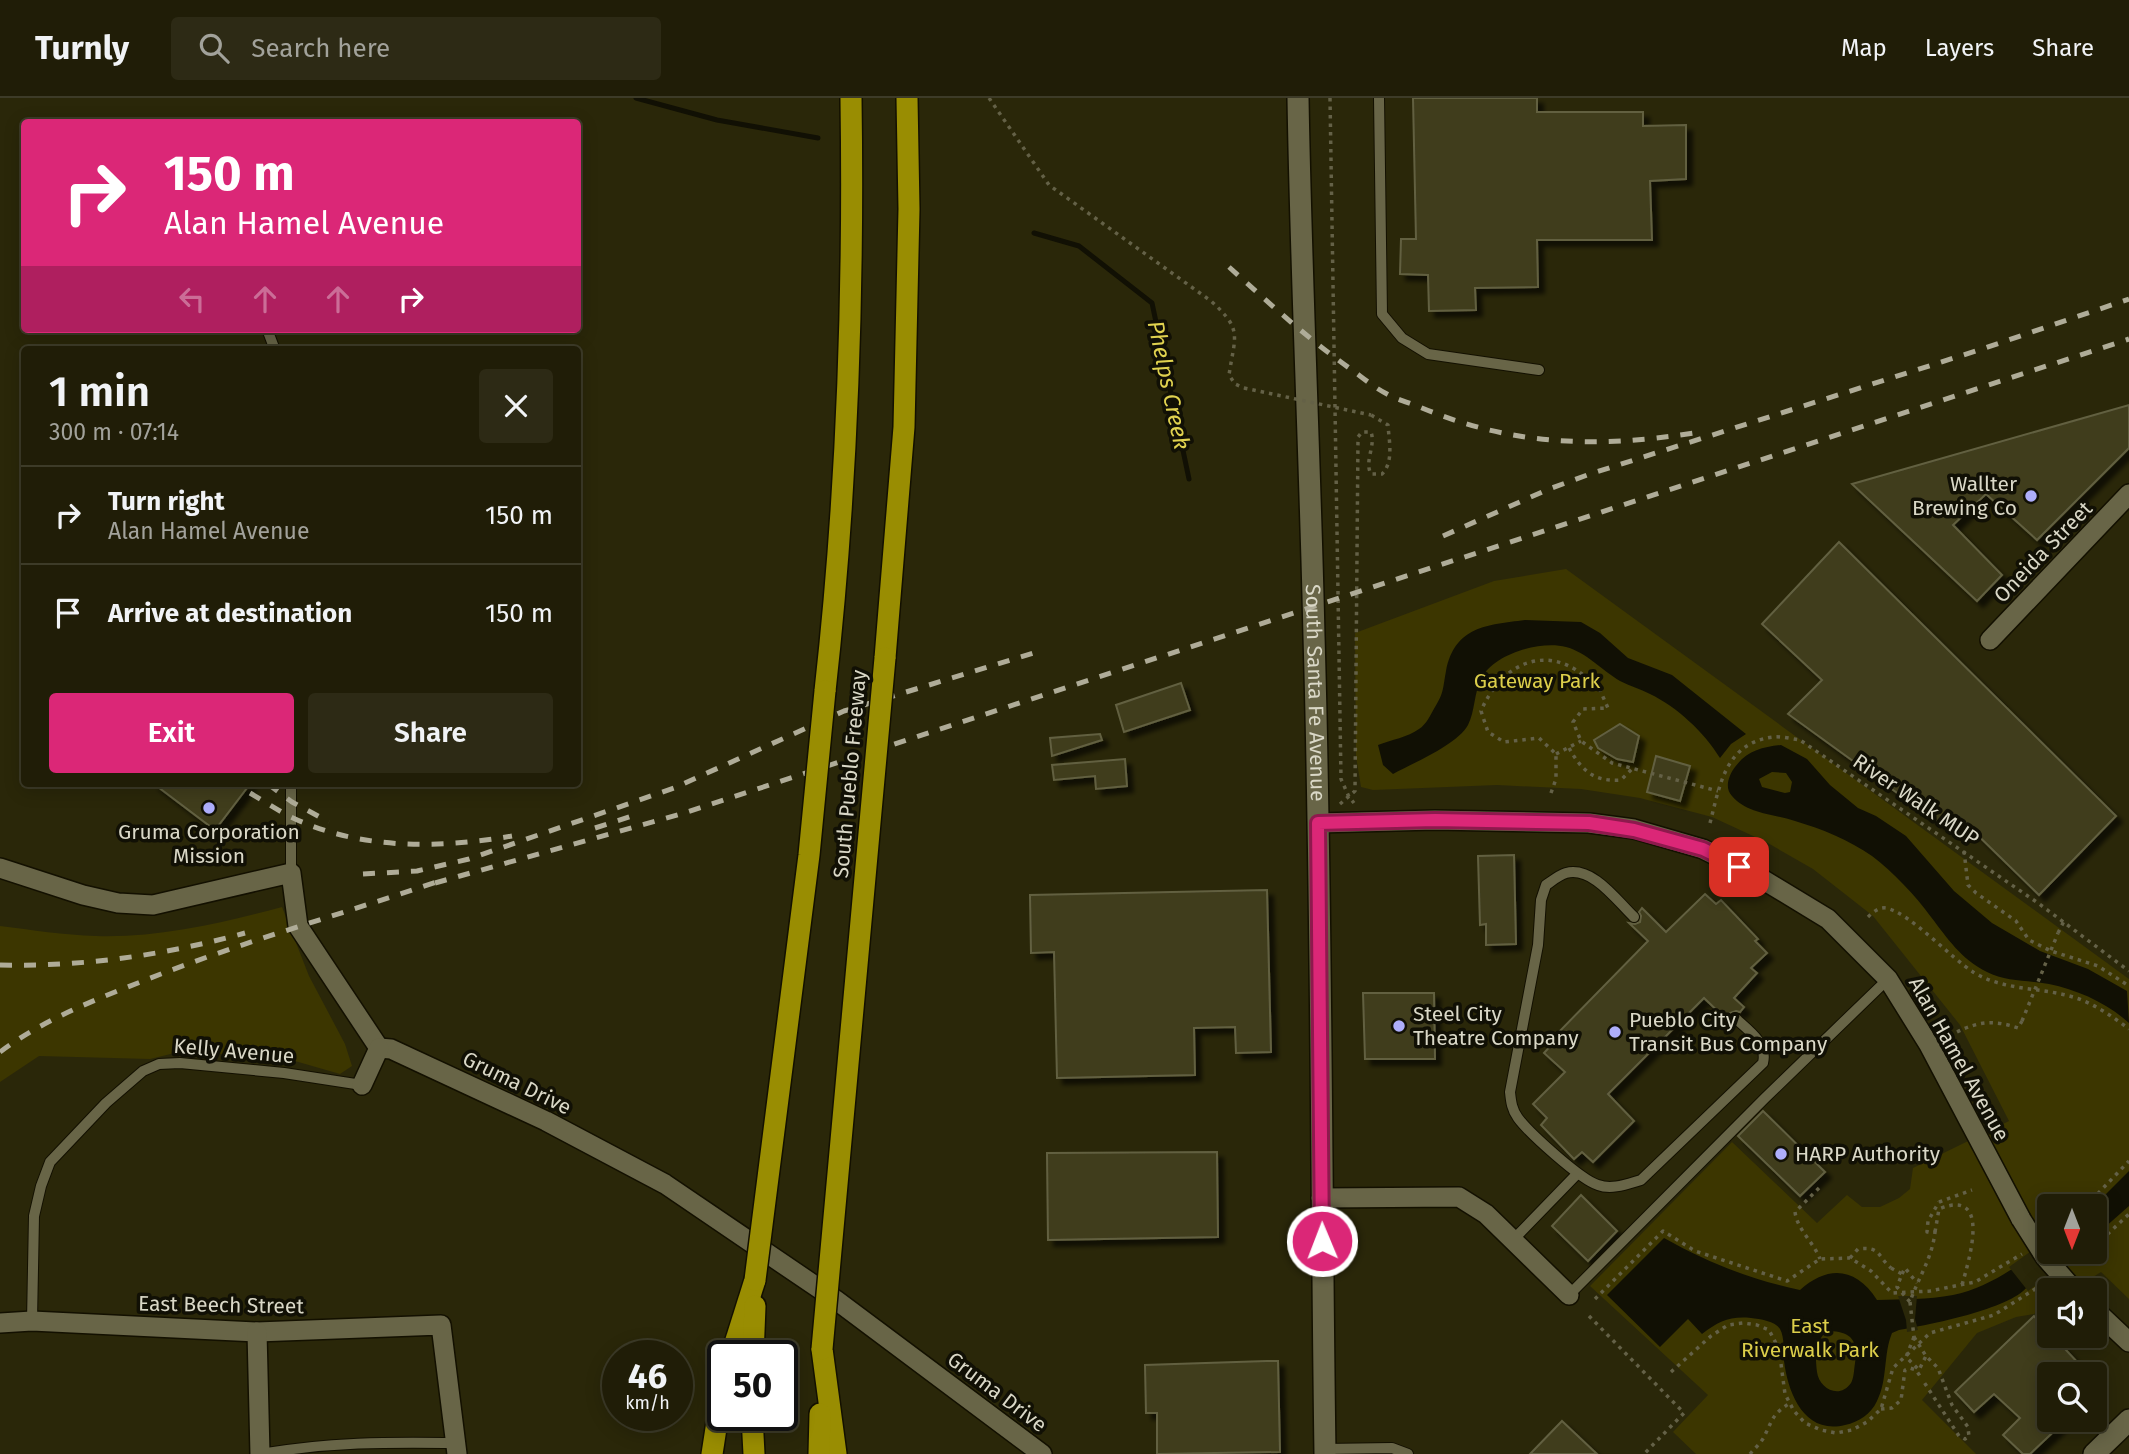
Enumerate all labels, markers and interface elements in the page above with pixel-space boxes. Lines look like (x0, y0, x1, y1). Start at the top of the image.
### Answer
search box (171, 17, 661, 80)
text: Turnly (35, 28, 129, 68)
icon: search (195, 29, 233, 67)
text: Search here (251, 33, 390, 64)
text: Map (1841, 34, 1887, 62)
text: Layers (1925, 34, 1994, 62)
text: Share (2032, 34, 2094, 62)
text: 150 m (164, 144, 295, 203)
icon: right (49, 147, 140, 238)
text: Alan Hamel Avenue (164, 204, 444, 242)
icon: left (173, 280, 211, 318)
icon: ahead (246, 280, 284, 318)
icon: ahead (319, 280, 357, 318)
icon: right (392, 280, 430, 318)
water label: Phelps Creek (1142, 318, 1196, 452)
text: 1 min (49, 367, 150, 417)
button: close (479, 369, 553, 443)
text: 300 m · 07:14 (49, 418, 179, 446)
place label: Wallter Brewing Co (1912, 471, 2017, 521)
text: Turn right (108, 486, 225, 517)
marker: Wallter Brewing Co (2023, 488, 2039, 504)
icon: right (49, 496, 87, 534)
street label: Oneida Street (1988, 496, 2098, 608)
text: 150 m (485, 500, 553, 531)
text: Alan Hamel Avenue (108, 517, 309, 545)
street label: South Santa Fe Avenue (1300, 584, 1331, 802)
icon: arrive (49, 594, 87, 632)
text: Arrive at destination (108, 598, 352, 629)
text: 150 m (485, 598, 553, 629)
street label: South Pueblo Freeway (828, 668, 872, 879)
park label: Gateway Park (1474, 668, 1601, 694)
button: Exit (49, 693, 294, 773)
button: Share (308, 693, 553, 773)
street label: River Walk MUP (1848, 748, 1984, 852)
marker: Gruma Corporation Mission (201, 800, 217, 816)
place label: Gruma Corporation Mission (118, 819, 300, 869)
pin (1709, 837, 1769, 897)
icon: arrive (1720, 848, 1758, 886)
street label: Alan Hamel Avenue (1903, 972, 2015, 1146)
place label: Steel City Theatre Company (1413, 1001, 1579, 1051)
place label: Pueblo City Transit Bus Company (1629, 1007, 1828, 1057)
marker: Steel City Theatre Company (1391, 1018, 1407, 1034)
marker: Pueblo City Transit Bus Company (1607, 1024, 1623, 1040)
street label: Kelly Avenue (172, 1033, 296, 1069)
street label: Gruma Drive (458, 1045, 576, 1121)
place label: HARP Authority (1795, 1141, 1941, 1167)
marker: HARP Authority (1773, 1146, 1789, 1162)
north arrow (2037, 1194, 2107, 1264)
map controls (2037, 1194, 2107, 1432)
position arrow (1285, 1204, 1359, 1278)
button: sound (2037, 1278, 2107, 1348)
street label: East Beech Street (138, 1291, 304, 1319)
park label: East Riverwalk Park (1741, 1313, 1879, 1363)
speed limit sign: 50 (707, 1340, 798, 1431)
street label: Gruma Drive (942, 1346, 1052, 1438)
text: 46 (628, 1355, 667, 1397)
button: search (2037, 1362, 2107, 1432)
text: km/h (625, 1392, 670, 1414)

